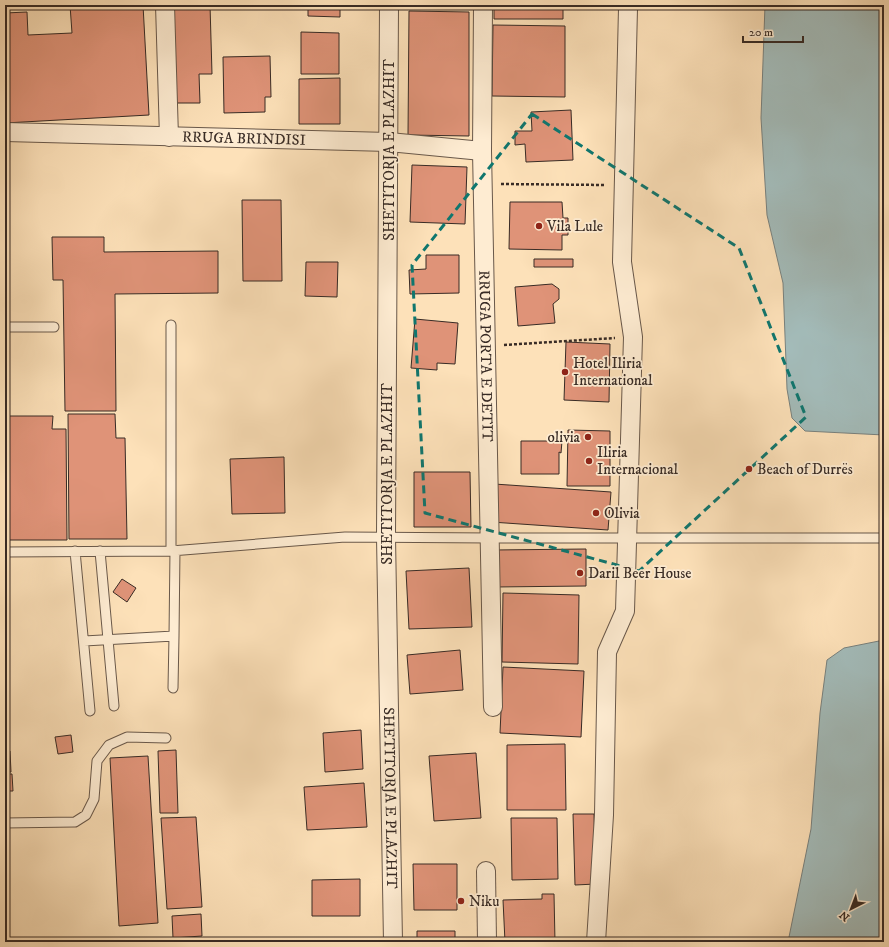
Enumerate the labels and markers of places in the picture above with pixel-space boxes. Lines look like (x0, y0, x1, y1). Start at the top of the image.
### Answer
place label: Vila Lule (546, 217, 603, 236)
marker: Vila Lule (534, 221, 544, 231)
place label: Hotel Iliria International (573, 354, 653, 390)
marker: Hotel Iliria International (560, 367, 570, 377)
place label: olivia (548, 428, 581, 447)
marker: olivia (583, 432, 593, 442)
place label: Iliria Internacional (597, 443, 679, 479)
marker: Iliria Internacional (584, 456, 594, 466)
place label: Beach of Durrës (757, 460, 853, 479)
marker: Beach of Durrës (744, 464, 754, 474)
place label: Olivia (604, 504, 640, 523)
marker: Olivia (591, 508, 601, 518)
place label: Daril Beer House (588, 564, 692, 583)
marker: Daril Beer House (575, 568, 585, 578)
place label: Niku (469, 892, 499, 911)
marker: Niku (456, 896, 466, 906)

